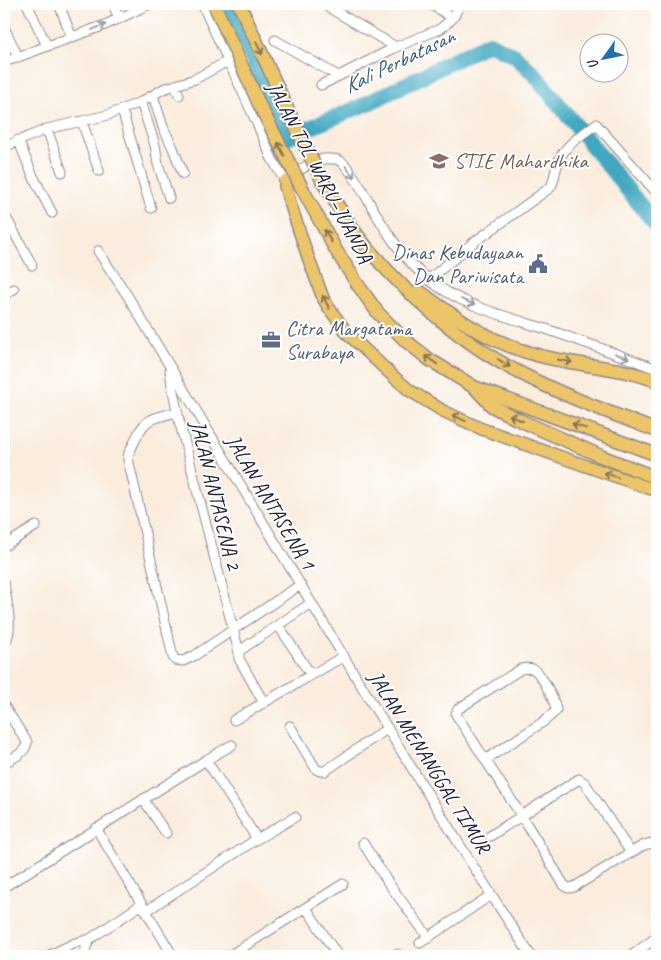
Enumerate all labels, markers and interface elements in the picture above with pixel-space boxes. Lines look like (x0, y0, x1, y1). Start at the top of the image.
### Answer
water label: Kali Perbatasan (339, 21, 461, 100)
one-way arrow (91, 22, 106, 31)
north arrow (578, 32, 628, 82)
one-way arrow (255, 40, 265, 55)
text: U (583, 55, 602, 72)
street label: JALAN TOL WARU–JUANDA (261, 76, 379, 268)
one-way arrow (276, 142, 285, 157)
place label: STIE Mahardhika (454, 148, 589, 174)
school or university icon: STIE Mahardhika (428, 150, 450, 172)
one-way arrow (345, 165, 355, 179)
one-way arrow (323, 229, 333, 244)
place label: Dinas Kebudayaan Dan Pariwisata (392, 239, 525, 289)
public building icon: Dinas Kebudayaan Dan Pariwisata (527, 253, 549, 275)
one-way arrow (321, 295, 330, 310)
one-way arrow (460, 297, 475, 307)
place label: Citra Margatama Surabaya (286, 315, 414, 365)
office icon: Citra Margatama Surabaya (260, 329, 282, 351)
one-way arrow (614, 352, 629, 361)
one-way arrow (424, 355, 438, 365)
one-way arrow (556, 357, 572, 367)
one-way arrow (496, 359, 510, 369)
one-way arrow (452, 413, 467, 423)
one-way arrow (509, 413, 524, 423)
street label: JALAN ANTASENA 2 (185, 417, 247, 574)
one-way arrow (571, 421, 587, 430)
street label: JALAN ANTASENA 1 (220, 429, 322, 576)
one-way arrow (604, 470, 619, 479)
street label: JALAN MENANGGAL TIMUR (363, 665, 498, 859)

